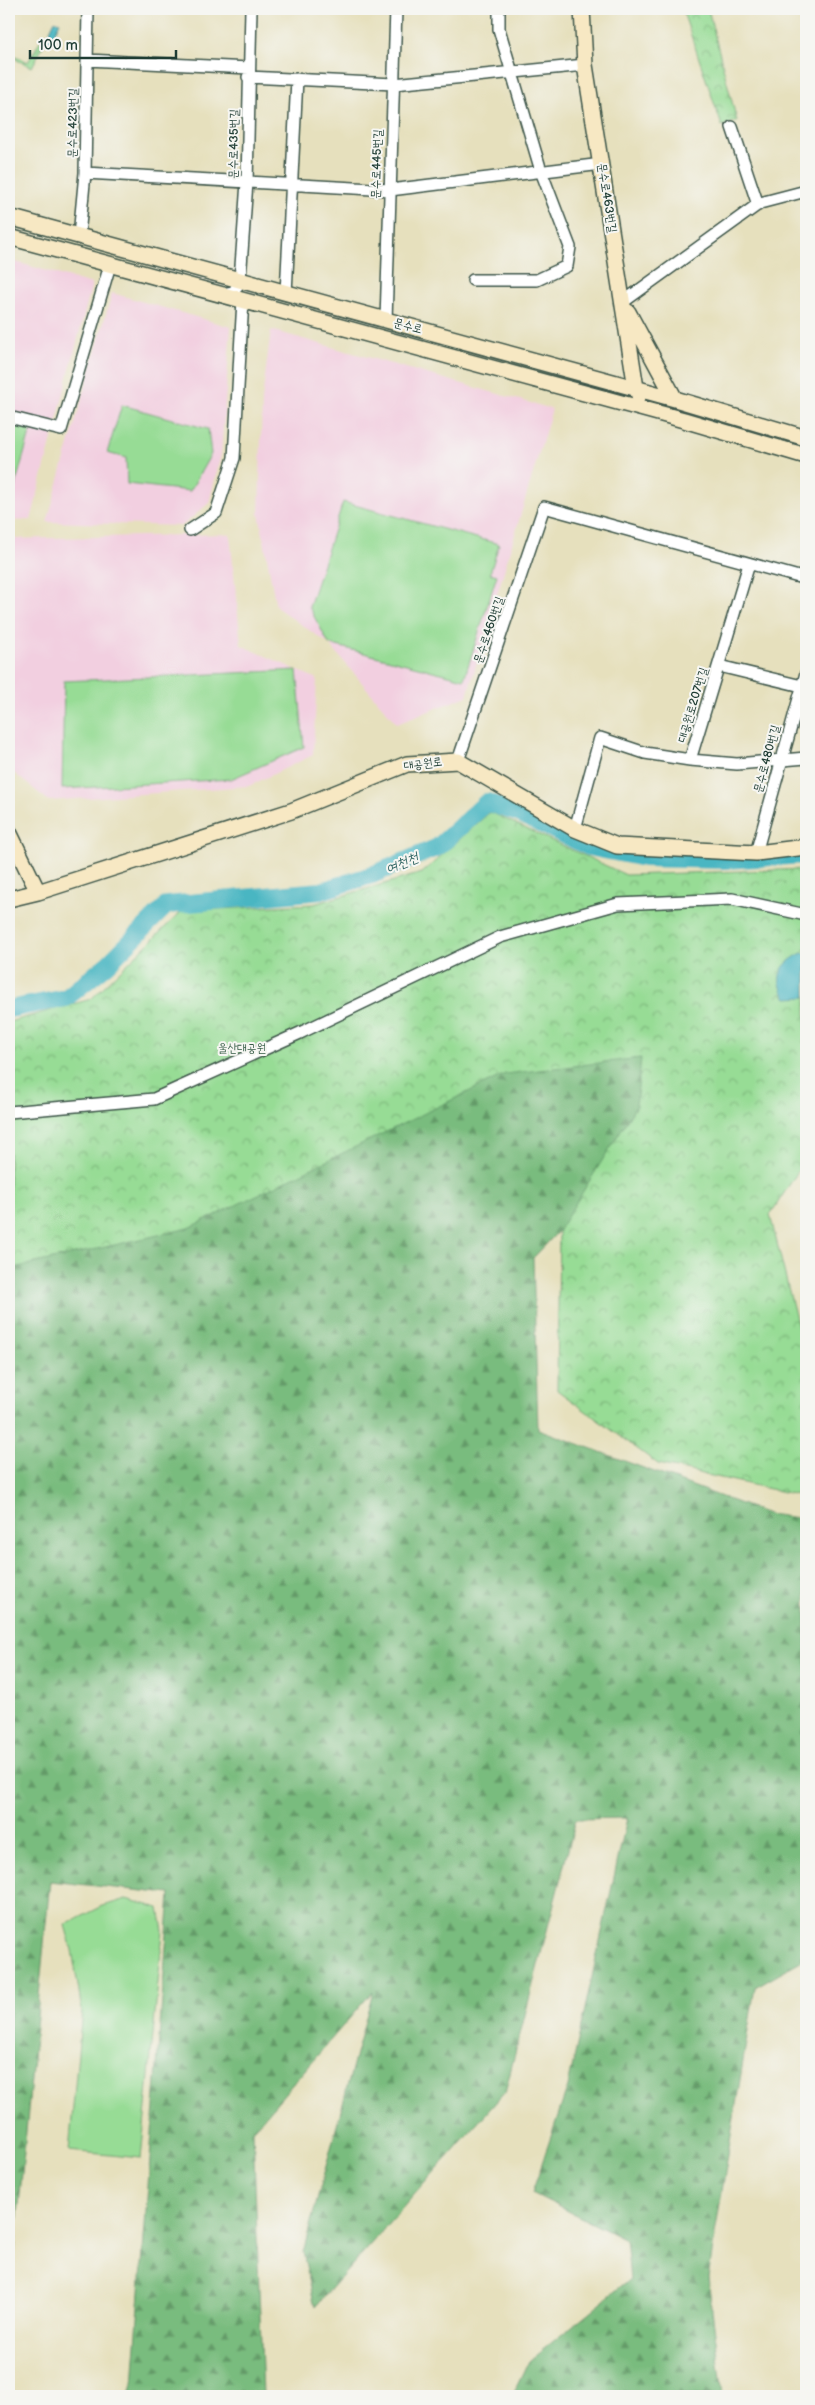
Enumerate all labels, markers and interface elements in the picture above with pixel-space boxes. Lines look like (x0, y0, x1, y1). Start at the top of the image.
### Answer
scale bar (30, 28, 176, 60)
text: 100 m (38, 36, 78, 55)
street label: 문수로423번길 (65, 88, 81, 158)
street label: 문수로435번길 (226, 109, 242, 179)
street label: 문수로445번길 (368, 129, 386, 199)
street label: 문수로463번길 (594, 162, 620, 234)
street label: 문수로 (392, 315, 424, 337)
street label: 문수로460번길 (471, 594, 508, 666)
street label: 대공원로207번길 (674, 665, 712, 744)
street label: 문수로480번길 (751, 723, 783, 795)
street label: 대공원로 (403, 754, 443, 774)
water label: 여천천 (383, 848, 422, 877)
park label: 울산대공원 (218, 1041, 266, 1056)

